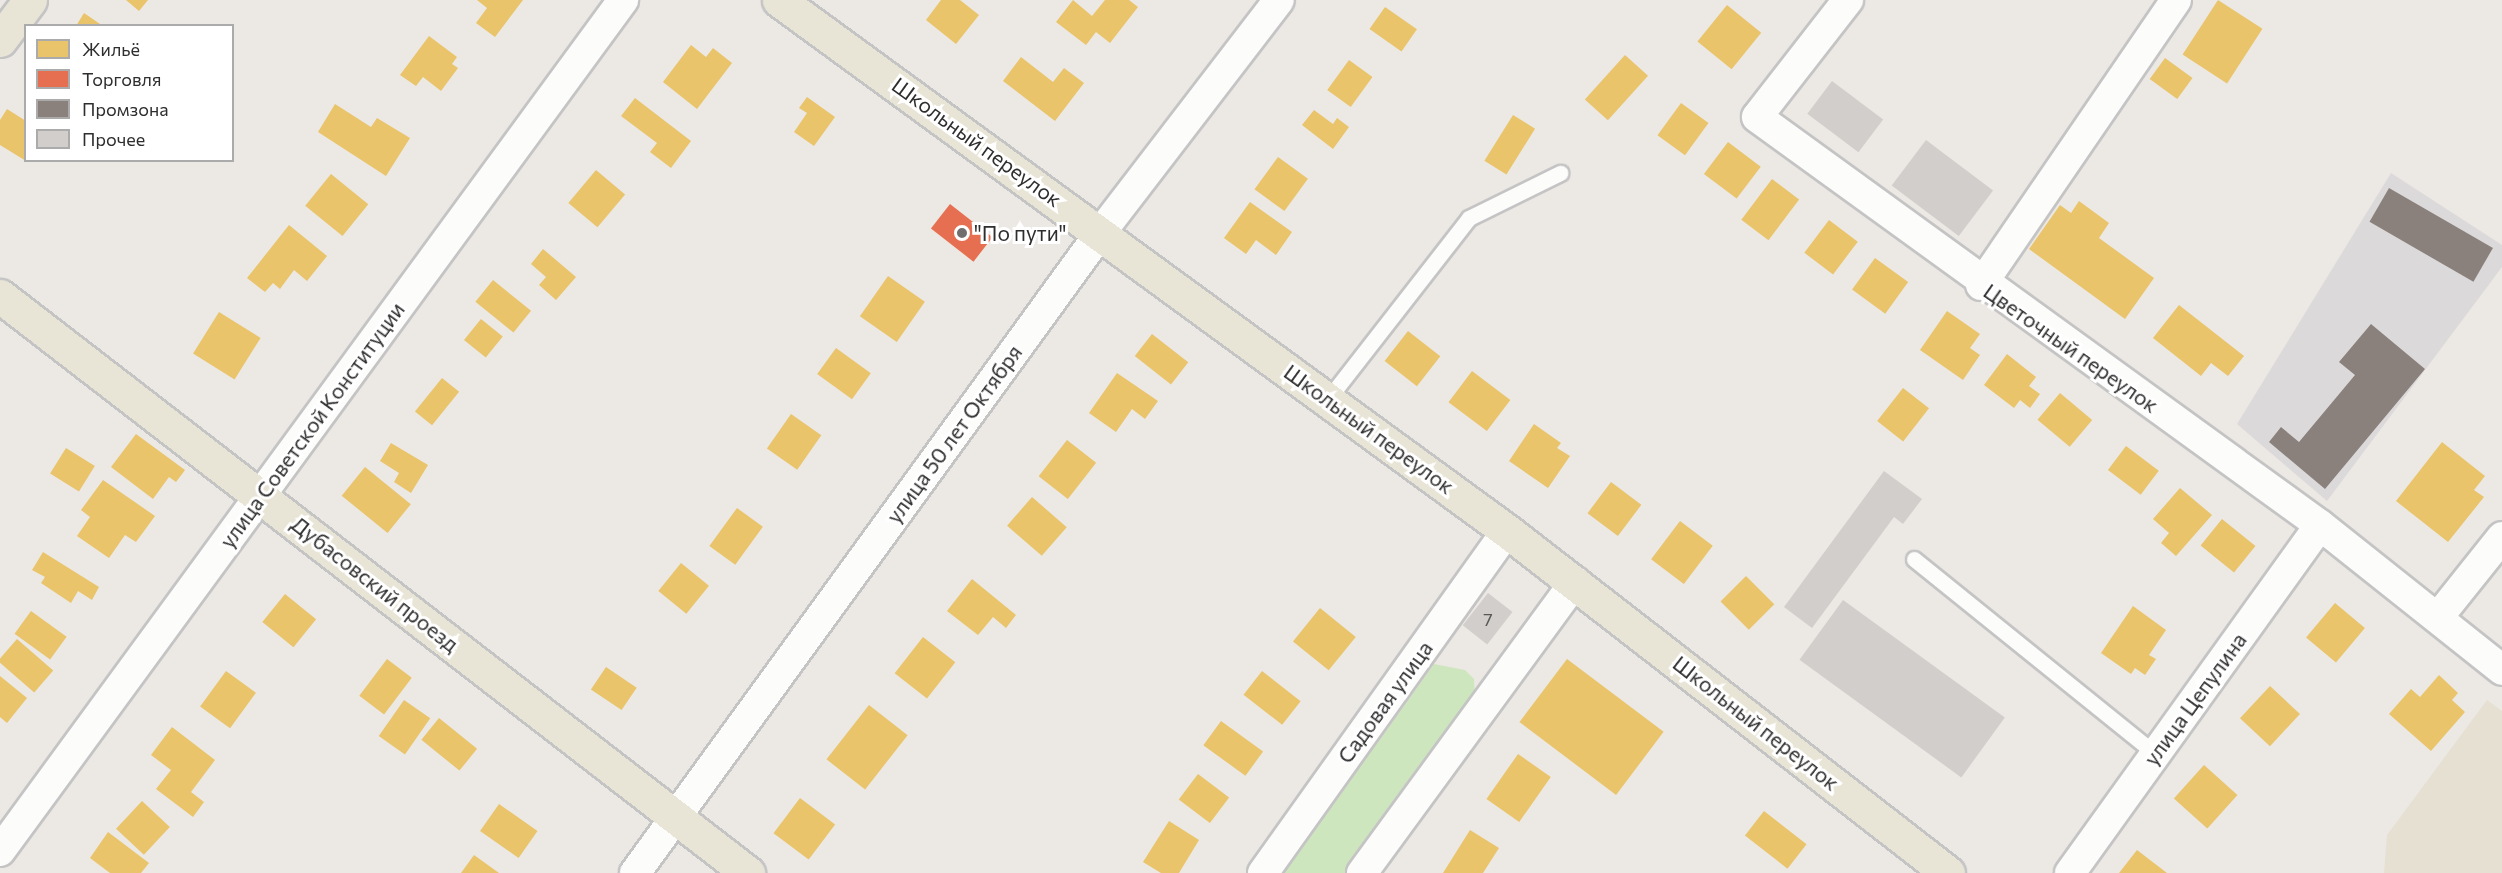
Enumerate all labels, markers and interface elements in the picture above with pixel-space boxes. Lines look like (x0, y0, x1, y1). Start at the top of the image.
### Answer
legend (24, 24, 234, 162)
text: Жильё (82, 38, 140, 60)
text: Торговля (82, 68, 161, 90)
street label: Школьный переулок (887, 72, 1067, 212)
text: Промзона (82, 98, 169, 120)
text: Прочее (82, 128, 145, 150)
place label: "По пути" (974, 220, 1067, 246)
marker: "По пути" (955, 226, 969, 240)
street label: Цветочный переулок (1979, 278, 2163, 418)
street label: улица Советской Конституции (214, 297, 410, 553)
street label: улица 50 лет Октября (881, 340, 1027, 528)
street label: Школьный переулок (1279, 359, 1459, 499)
street label: Дубасовский проезд (286, 511, 464, 657)
house number: 7 (1483, 608, 1493, 630)
street label: улица Цепулина (2138, 628, 2252, 770)
street label: Садовая улица (1332, 636, 1438, 768)
street label: Школьный переулок (1668, 650, 1844, 796)

